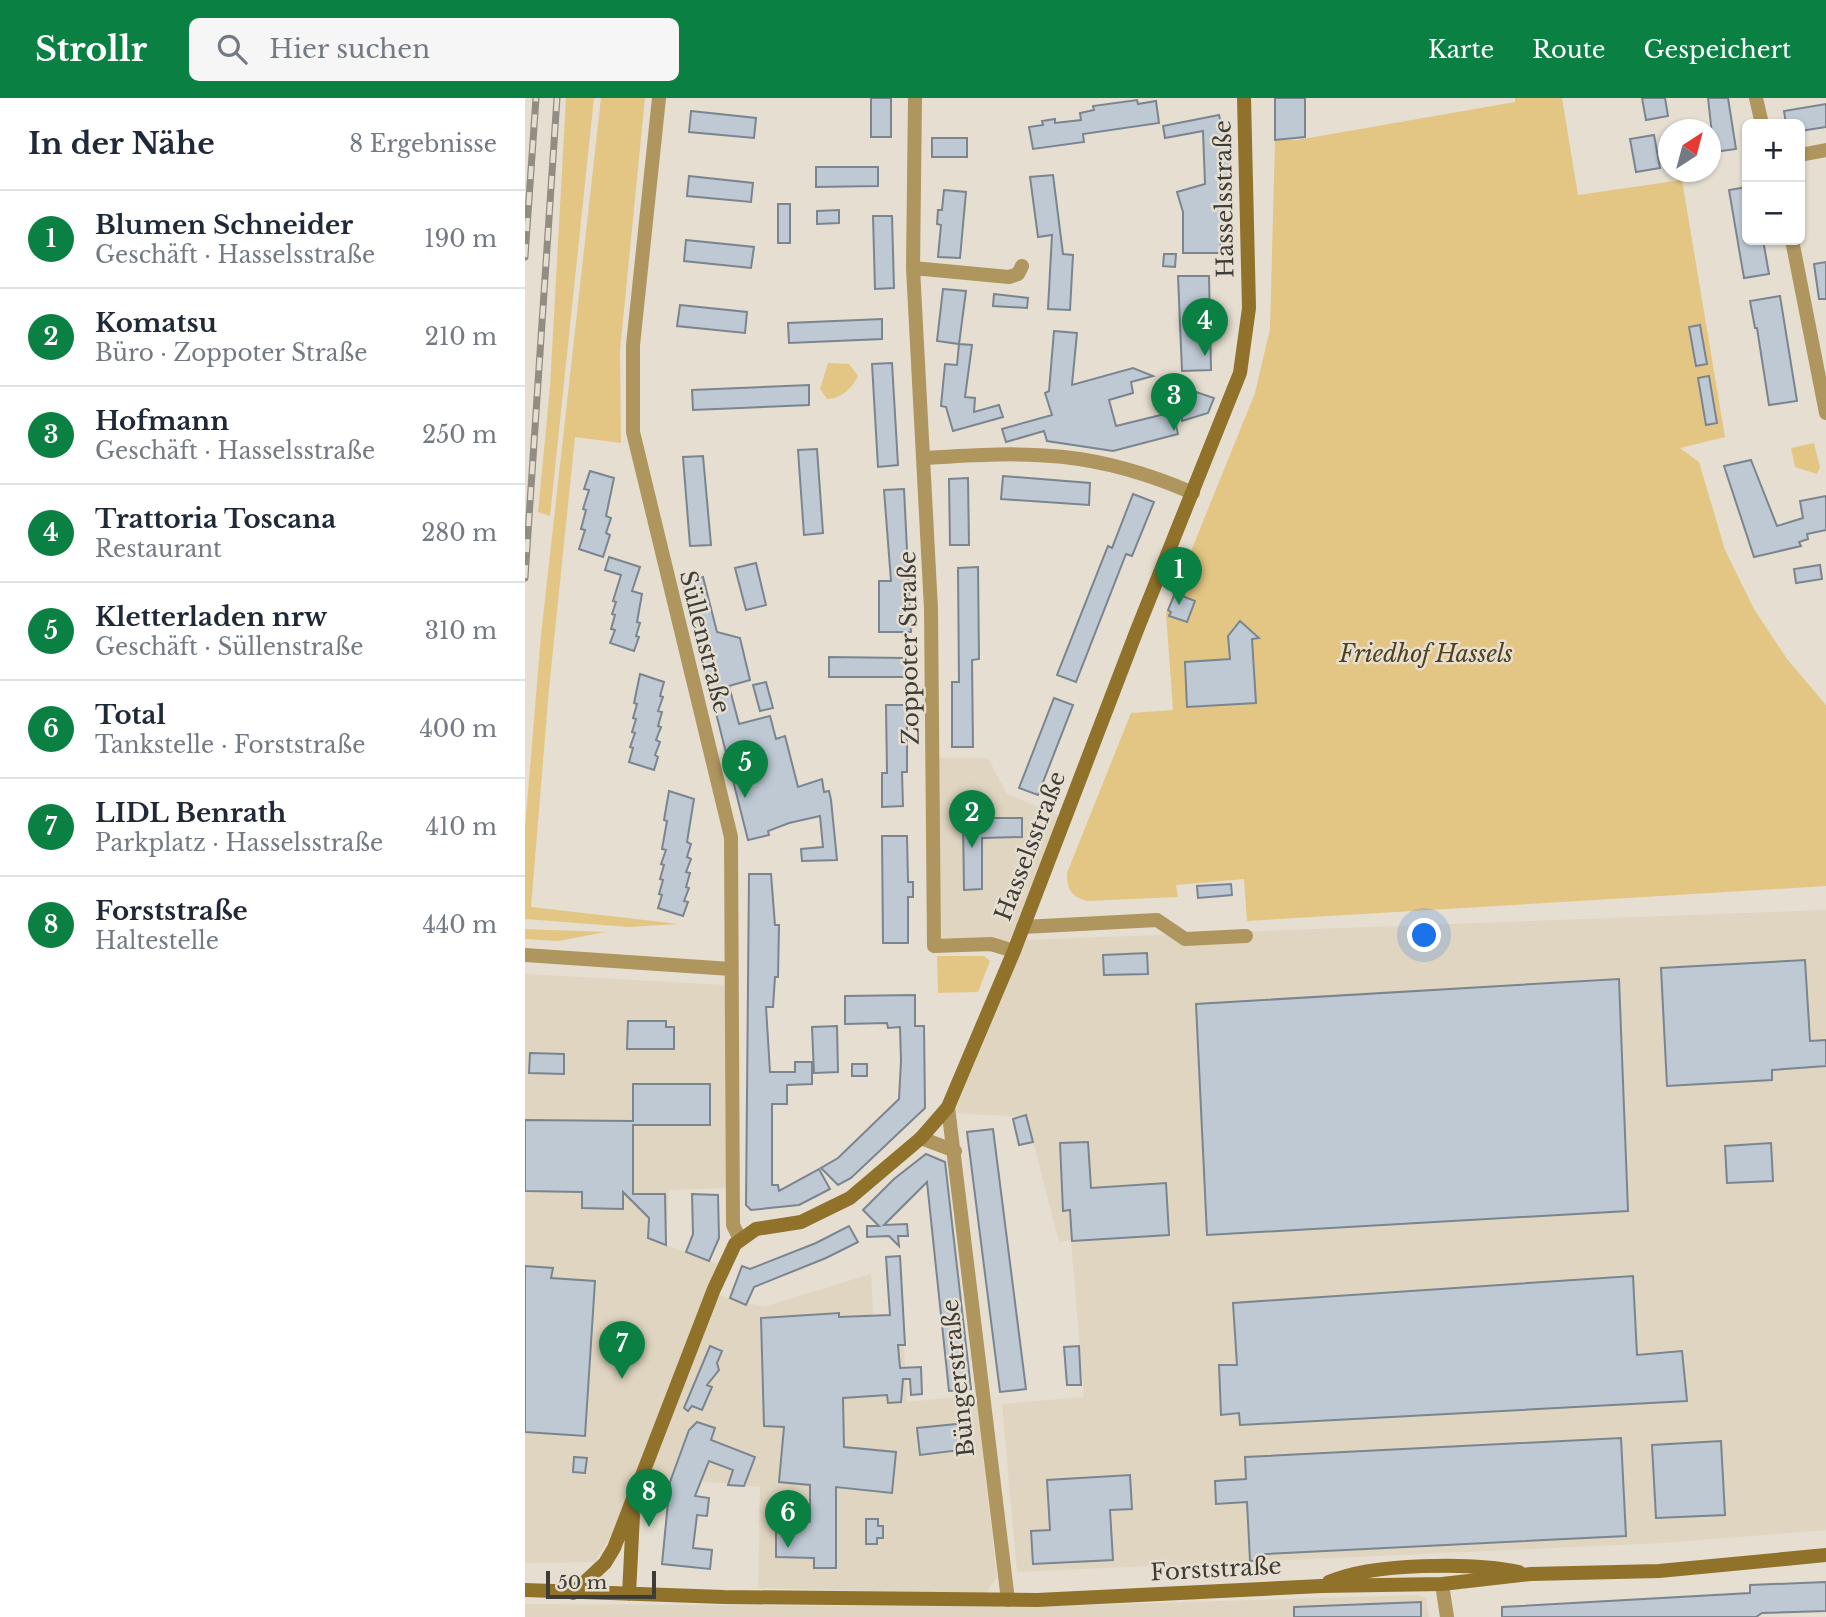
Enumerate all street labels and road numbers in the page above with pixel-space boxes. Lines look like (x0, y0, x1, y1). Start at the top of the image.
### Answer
street label: Hasselsstraße (1209, 120, 1239, 278)
street label: Zoppoter Straße (893, 551, 925, 745)
street label: Süllenstraße (674, 568, 736, 716)
street label: Hasselsstraße (989, 767, 1071, 925)
street label: Büngerstraße (936, 1298, 980, 1458)
street label: Forststraße (1150, 1552, 1282, 1586)

